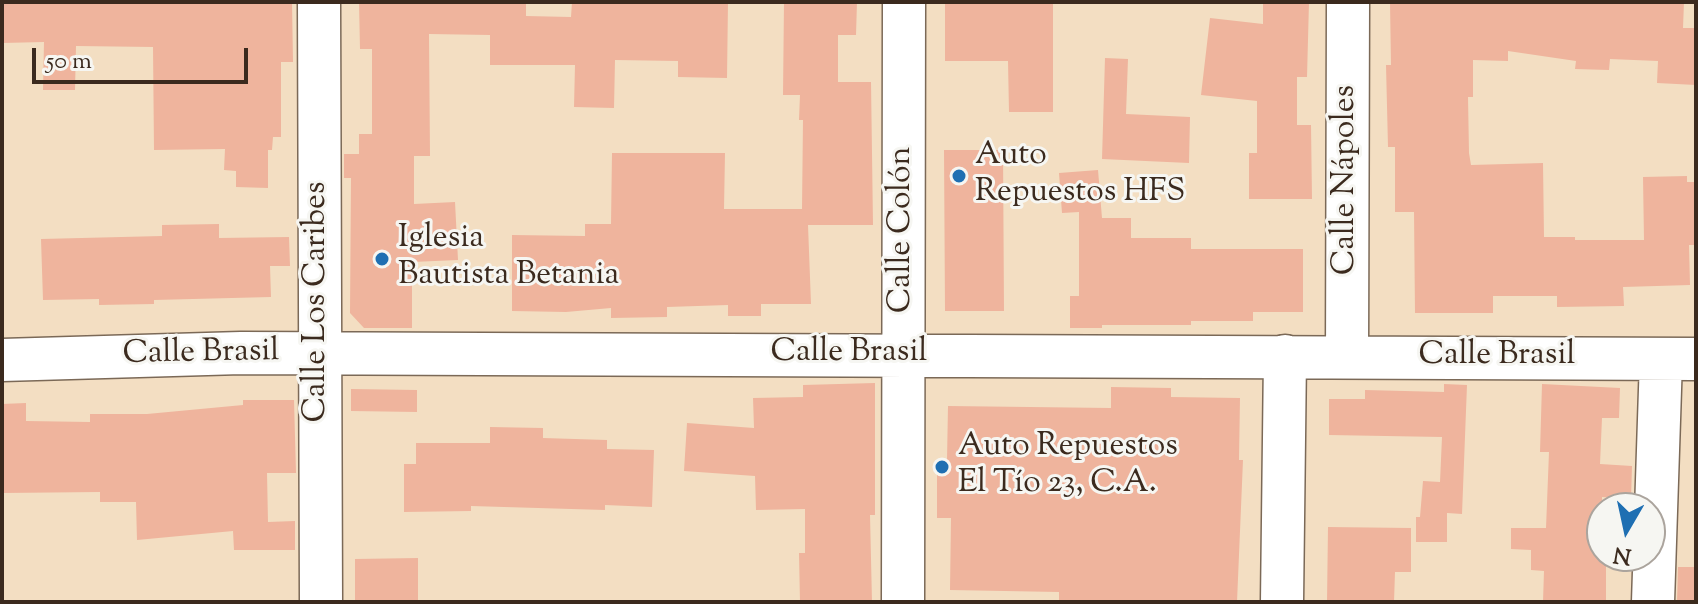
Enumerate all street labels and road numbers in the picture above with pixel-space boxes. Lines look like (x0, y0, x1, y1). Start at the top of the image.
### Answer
street label: Calle Nápoles (1329, 85, 1367, 275)
street label: Calle Colón (885, 147, 923, 313)
street label: Calle Los Caribes (300, 182, 338, 422)
street label: Calle Brasil (122, 334, 280, 376)
street label: Calle Brasil (771, 336, 927, 374)
street label: Calle Brasil (1419, 339, 1575, 377)

